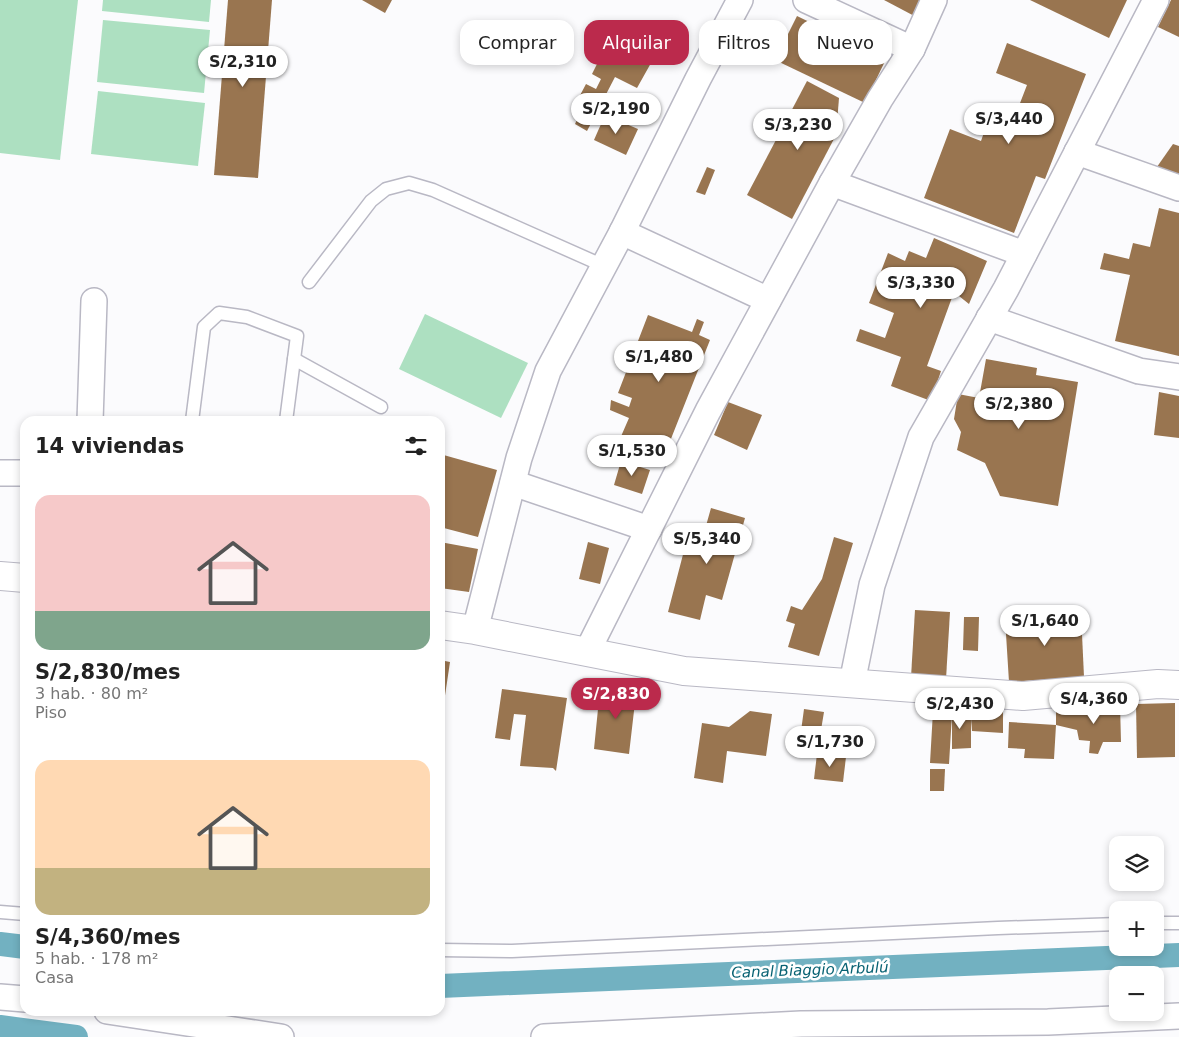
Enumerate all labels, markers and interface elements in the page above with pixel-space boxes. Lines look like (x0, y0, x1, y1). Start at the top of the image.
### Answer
chip: Comprar (460, 20, 574, 65)
chip: Alquilar (584, 20, 689, 65)
chip: Filtros (699, 20, 788, 65)
chip: Nuevo (798, 20, 892, 65)
pin: S/2,310 (197, 46, 289, 88)
text: S/2,310 (209, 52, 277, 71)
pin: S/2,190 (570, 92, 662, 135)
text: S/2,190 (582, 99, 650, 118)
pin: S/3,440 (963, 102, 1055, 145)
pin: S/3,230 (752, 108, 844, 151)
text: S/3,440 (975, 109, 1043, 128)
text: S/3,230 (764, 115, 832, 134)
pin: S/3,330 (875, 266, 967, 309)
text: S/3,330 (887, 273, 955, 292)
pin: S/1,480 (613, 340, 705, 383)
text: S/1,480 (625, 347, 693, 366)
pin: S/2,380 (973, 388, 1065, 430)
text: S/2,380 (985, 394, 1053, 413)
icon: filters (402, 432, 430, 460)
text: 14 viviendas (35, 434, 184, 458)
pin: S/1,530 (586, 434, 678, 477)
text: S/1,530 (598, 441, 666, 460)
pin: S/5,340 (661, 522, 753, 565)
icon: home (188, 528, 278, 618)
text: S/5,340 (673, 529, 741, 548)
pin: S/1,640 (999, 604, 1091, 647)
text: S/1,640 (1011, 611, 1079, 630)
text: S/2,830/mes (35, 660, 181, 684)
pin: S/2,830 (570, 678, 662, 720)
pin: S/4,360 (1048, 682, 1140, 725)
text: 3 hab. · 80 m² (35, 684, 148, 703)
text: S/2,830 (582, 684, 650, 703)
pin: S/2,430 (914, 688, 1006, 730)
text: S/4,360 (1060, 689, 1128, 708)
text: S/2,430 (926, 694, 994, 713)
text: Piso (35, 703, 67, 722)
pin: S/1,730 (784, 726, 876, 768)
text: S/1,730 (796, 732, 864, 751)
icon: home (188, 793, 278, 883)
map controls (1109, 836, 1164, 1021)
button: layers (1109, 836, 1164, 891)
button: + (1109, 901, 1164, 956)
text: S/4,360/mes (35, 925, 181, 949)
text: 5 hab. · 178 m² (35, 949, 158, 968)
water label: Canal Biaggio Arbulú (731, 958, 889, 982)
button: − (1109, 966, 1164, 1021)
text: Casa (35, 968, 74, 987)

